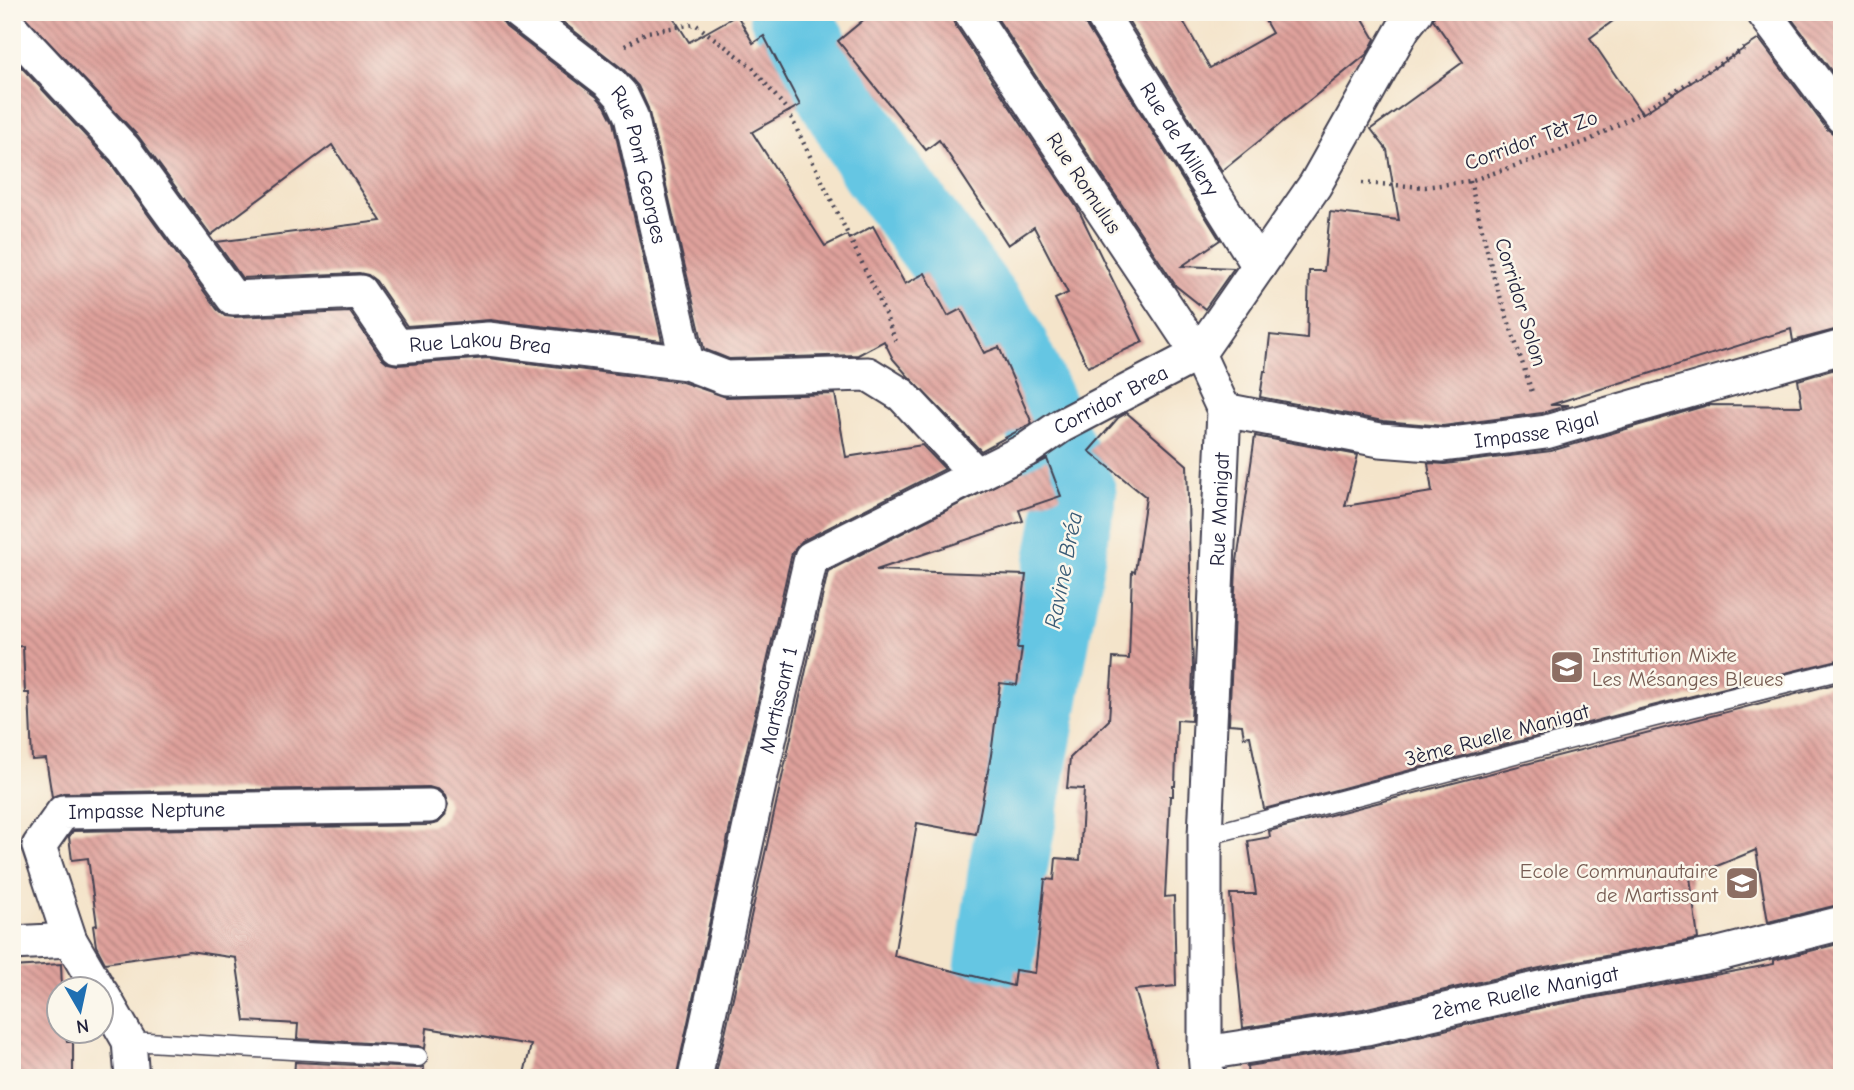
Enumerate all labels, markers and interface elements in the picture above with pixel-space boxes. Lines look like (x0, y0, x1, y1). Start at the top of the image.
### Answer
street label: Rue de Millery (1135, 78, 1224, 201)
street label: Rue Pont Georges (606, 81, 672, 246)
street label: Corridor Tèt Zo (1461, 105, 1601, 175)
street label: Rue Romulus (1042, 128, 1126, 238)
street label: Corridor Solon (1490, 235, 1552, 369)
street label: Rue Lakou Brea (408, 327, 553, 359)
street label: Corridor Brea (1049, 360, 1172, 440)
street label: Impasse Rigal (1473, 405, 1602, 453)
street label: Rue Manigat (1205, 451, 1234, 567)
water label: Ravine Bréa (1039, 509, 1088, 631)
place label: Institution Mixte Les Mésanges Bleues (1592, 643, 1783, 691)
street label: Martissant 1 (754, 644, 802, 756)
school or university icon: Institution Mixte Les Mésanges Bleues (1548, 648, 1586, 686)
street label: 3ème Ruelle Manigat (1402, 699, 1593, 771)
street label: Impasse Neptune (68, 797, 225, 824)
place label: Ecole Communautaire de Martissant (1520, 859, 1719, 907)
school or university icon: Ecole Communautaire de Martissant (1723, 864, 1761, 902)
street label: 2ème Ruelle Manigat (1430, 961, 1621, 1025)
north arrow (46, 974, 116, 1044)
text: N (75, 1014, 90, 1038)

